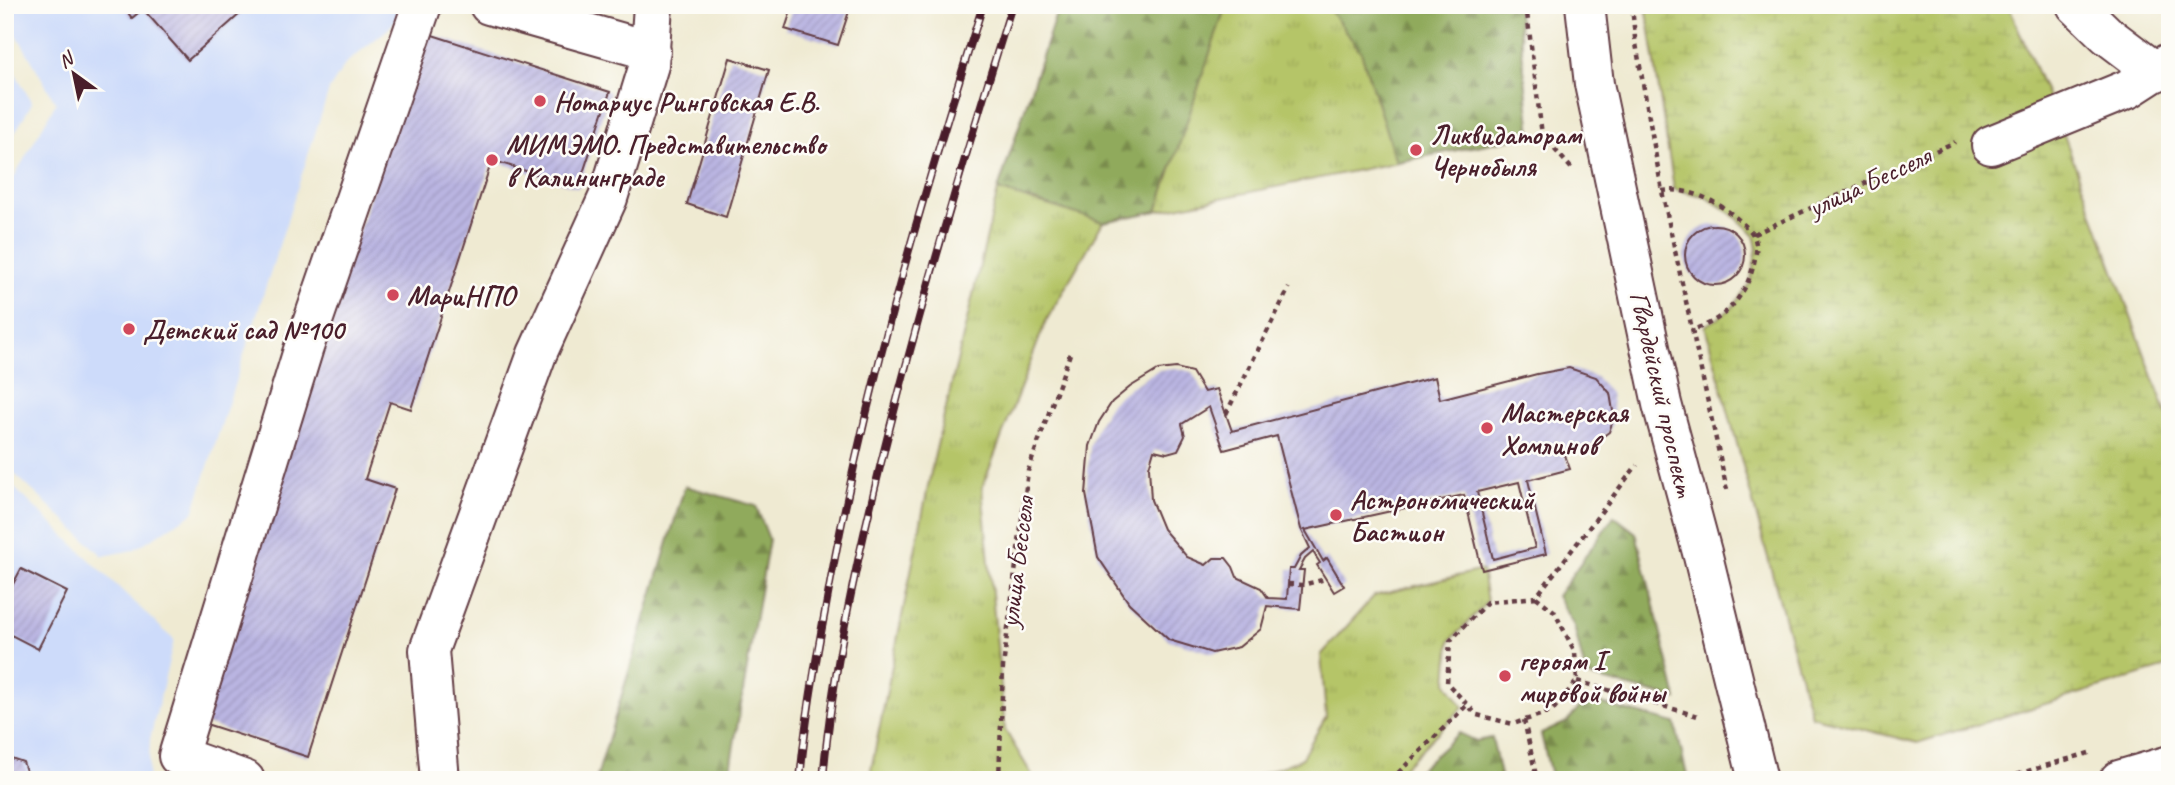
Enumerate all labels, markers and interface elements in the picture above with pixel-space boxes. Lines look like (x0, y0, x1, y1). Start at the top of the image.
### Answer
north arrow (38, 38, 108, 108)
text: N (54, 46, 79, 74)
place label: Нотариус Ринговская Е.В. (554, 84, 820, 119)
marker: Нотариус Ринговская Е.В. (532, 93, 548, 109)
place label: Ликвидаторам Чернобыля (1430, 117, 1583, 184)
place label: МИМЭМО. Представительство в Калининграде (506, 127, 828, 194)
street label: улица Бесселя (1800, 137, 1938, 226)
marker: Ликвидаторам Чернобыля (1408, 142, 1424, 158)
marker: МИМЭМО. Представительство в Калининграде (484, 152, 500, 168)
place label: МариНПО (407, 278, 518, 313)
marker: МариНПО (385, 287, 401, 303)
street label: Гвардейский проспект (1622, 288, 1703, 502)
place label: Детский сад №100 (143, 312, 347, 347)
marker: Детский сад №100 (121, 321, 137, 337)
place label: Мастерская Хомлинов (1501, 395, 1630, 462)
marker: Мастерская Хомлинов (1479, 420, 1495, 436)
place label: Астрономический Бастион (1350, 482, 1536, 549)
street label: улица Бесселя (991, 492, 1042, 631)
marker: Астрономический Бастион (1328, 507, 1344, 523)
place label: героям I мировой войны (1519, 643, 1668, 710)
marker: героям I мировой войны (1497, 668, 1513, 684)

